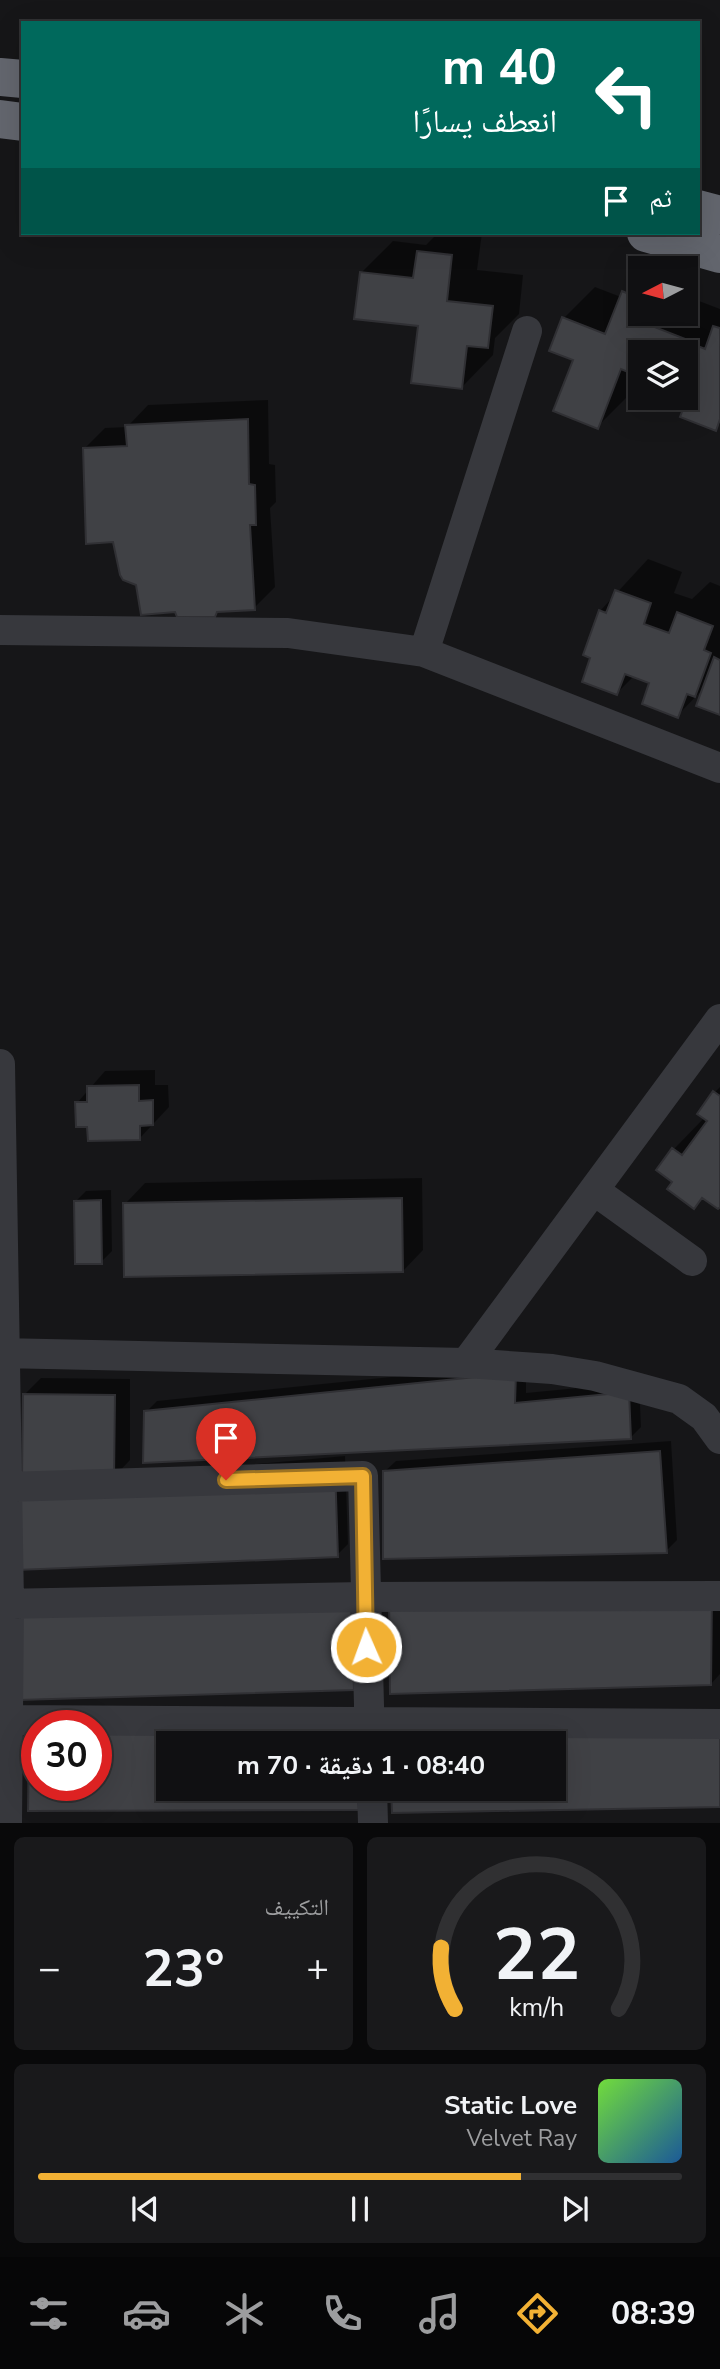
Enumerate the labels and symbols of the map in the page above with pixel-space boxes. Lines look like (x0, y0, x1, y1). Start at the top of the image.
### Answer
north arrow (628, 256, 698, 326)
pin (196, 1408, 256, 1480)
position arrow (329, 1610, 403, 1684)
speed limit sign: 30 (21, 1710, 112, 1801)

